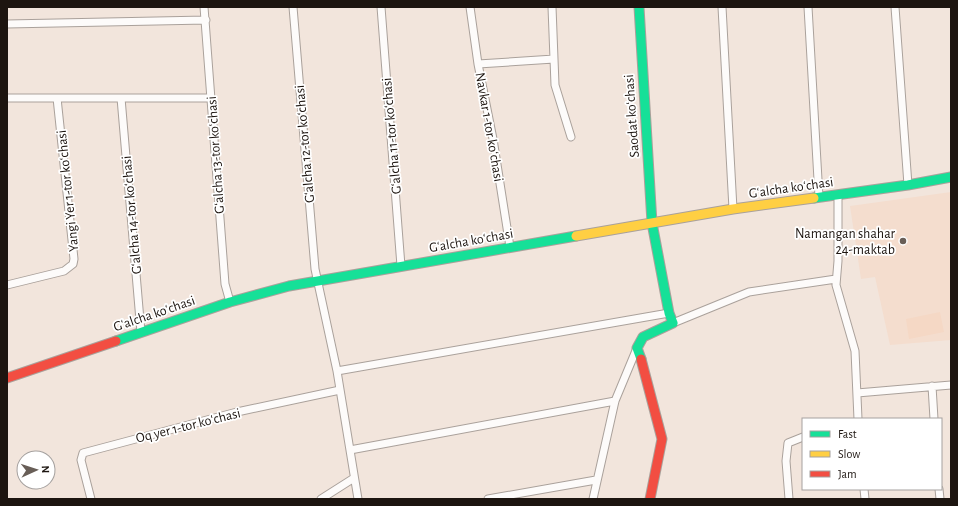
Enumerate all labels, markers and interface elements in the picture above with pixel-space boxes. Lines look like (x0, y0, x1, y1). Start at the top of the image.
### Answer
street label: Navkar 1-tor koʻchasi (473, 71, 506, 183)
street label: Saodat koʻchasi (622, 74, 642, 158)
street label: Gʻalcha 11-tor koʻchasi (380, 77, 404, 195)
street label: Gʻalcha 12-tor koʻchasi (293, 84, 317, 204)
street label: Gʻalcha 13-tor koʻchasi (205, 96, 227, 214)
street label: Yangi Yer 1-tor koʻchasi (55, 129, 81, 252)
street label: Gʻalcha 14-tor koʻchasi (120, 155, 144, 275)
street label: Gʻalcha koʻchasi (748, 175, 834, 201)
street label: Gʻalcha koʻchasi (428, 227, 514, 255)
place label: Namangan shahar 24-maktab (795, 227, 895, 257)
marker: Namangan shahar 24-maktab (898, 236, 908, 246)
street label: Gʻalcha koʻchasi (112, 293, 197, 334)
street label: Oq yer 1-tor koʻchasi (134, 406, 242, 446)
legend (802, 418, 942, 490)
text: Fast (838, 428, 857, 440)
text: Slow (838, 448, 860, 460)
north arrow (16, 450, 56, 490)
text: N (40, 465, 51, 474)
text: Jam (838, 468, 857, 480)

